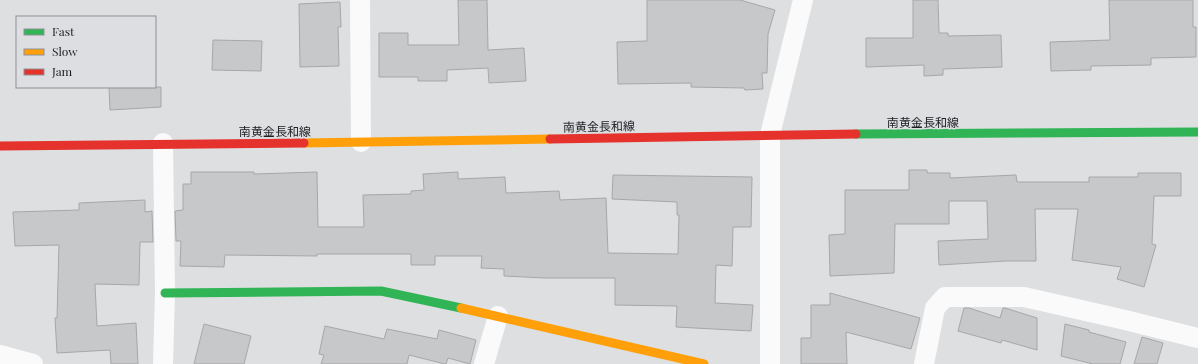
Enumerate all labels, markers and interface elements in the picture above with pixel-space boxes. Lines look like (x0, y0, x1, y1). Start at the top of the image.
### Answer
legend (16, 16, 156, 88)
text: Fast (52, 23, 75, 39)
text: Slow (52, 43, 78, 59)
text: Jam (51, 63, 73, 79)
street label: 南黄金長和線 (887, 114, 959, 130)
street label: 南黄金長和線 (563, 117, 635, 135)
street label: 南黄金長和線 (239, 123, 311, 139)

